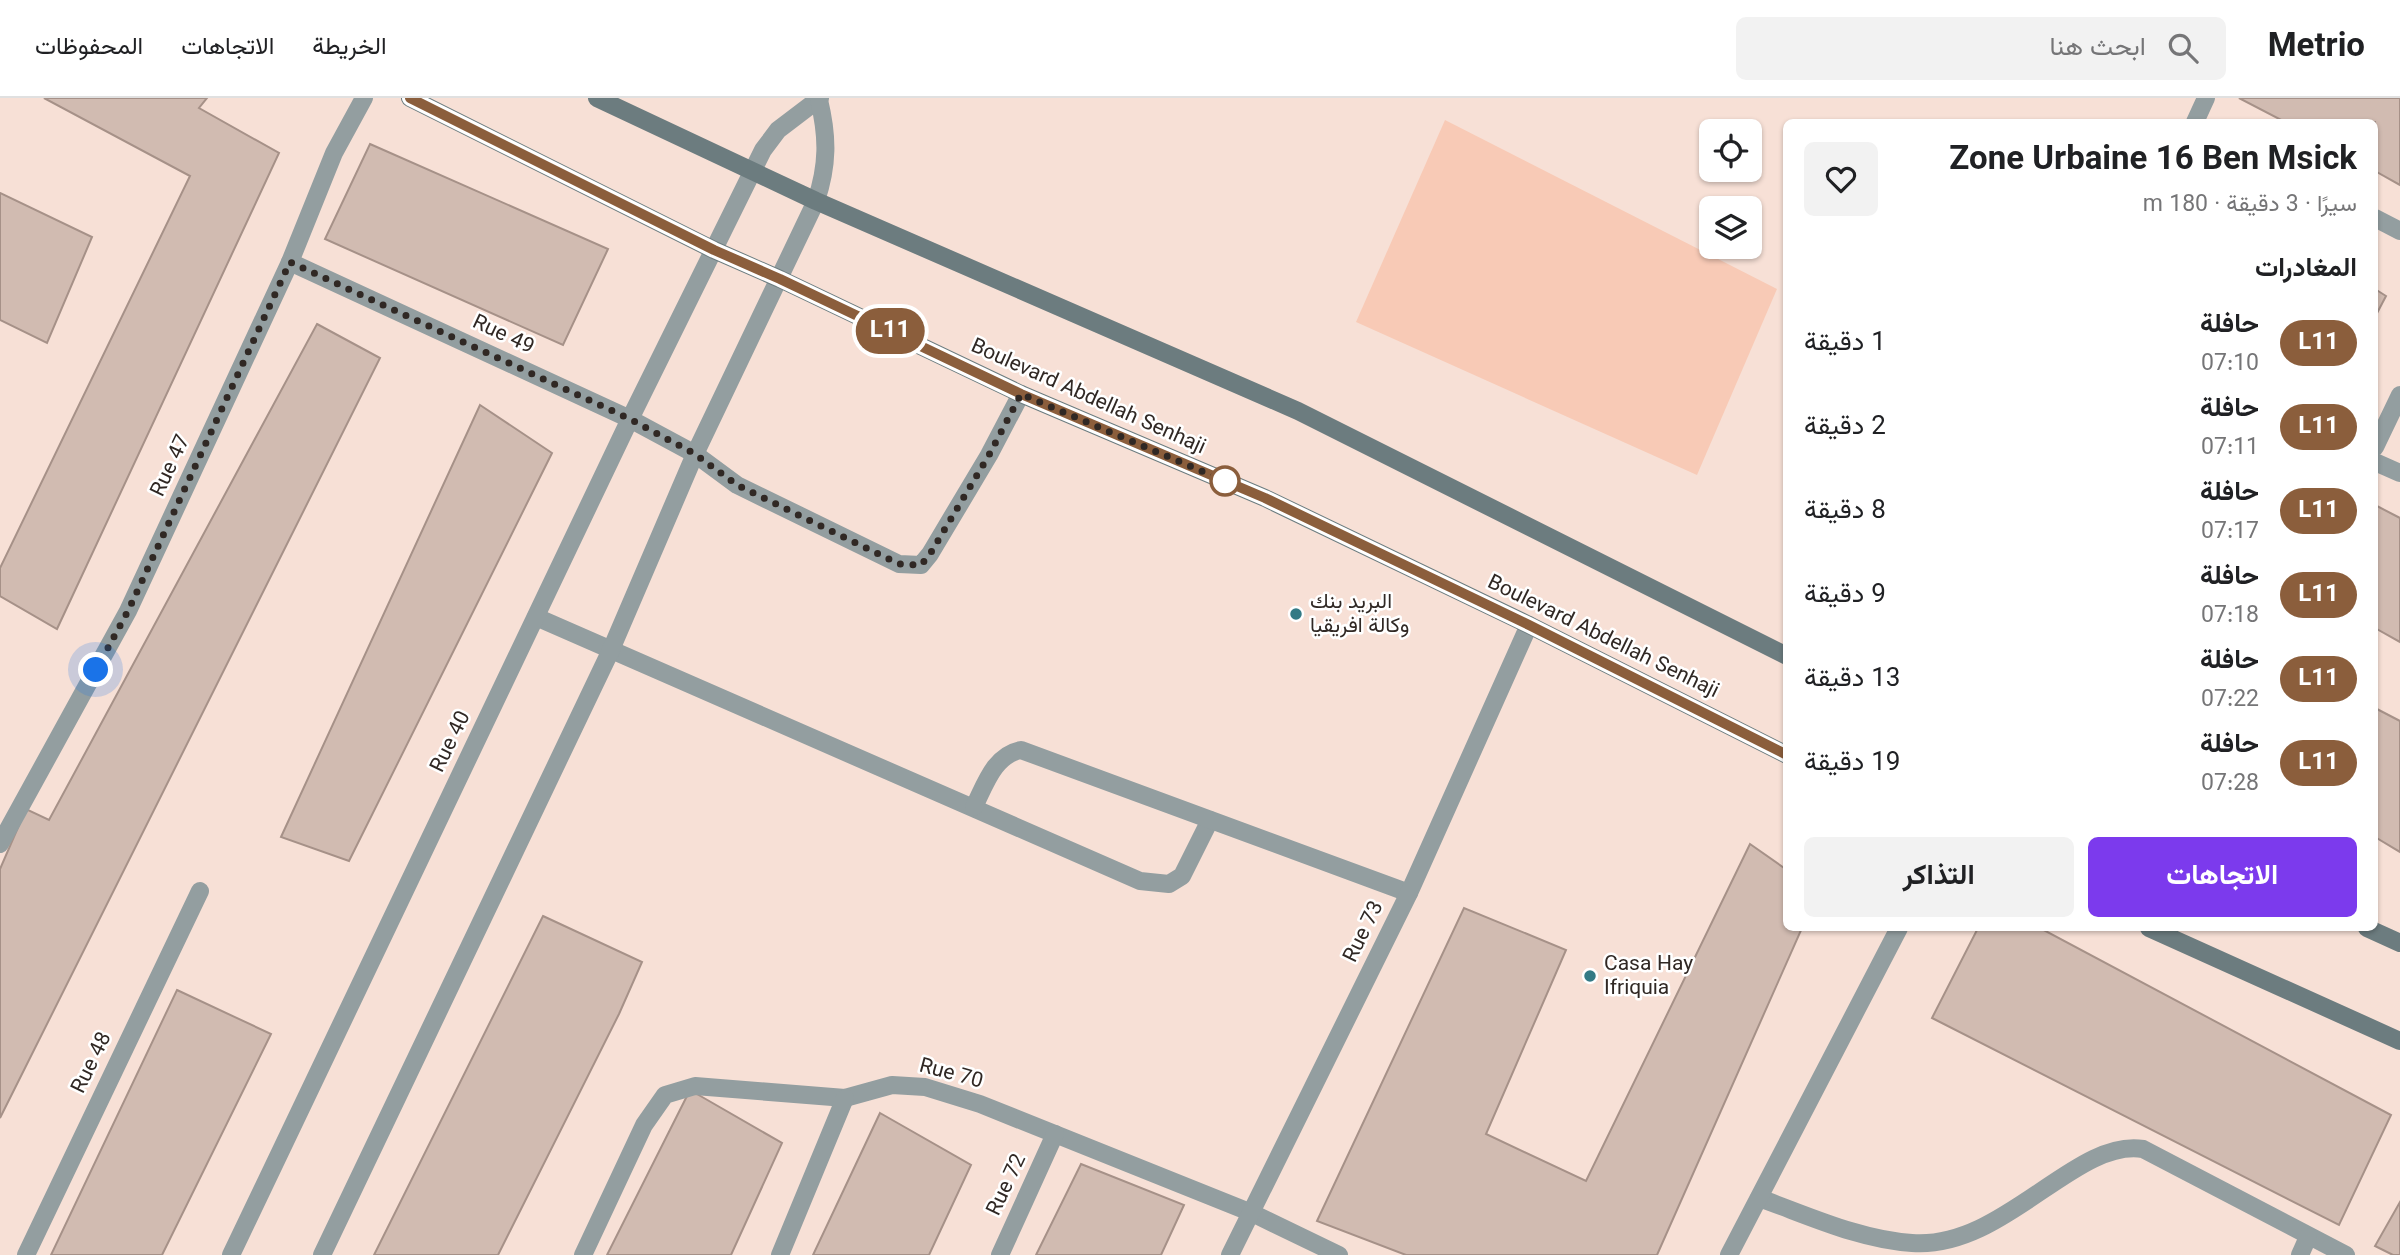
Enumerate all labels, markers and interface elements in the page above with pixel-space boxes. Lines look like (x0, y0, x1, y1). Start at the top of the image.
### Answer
search box (1736, 17, 2226, 80)
text: Metrio (2268, 22, 2365, 74)
text: ابحث هنا (2049, 28, 2146, 69)
text: المحفوظات (35, 29, 143, 67)
text: الاتجاهات (181, 29, 274, 67)
text: الخريطة (312, 29, 387, 67)
icon: search (2164, 29, 2202, 67)
map controls (1699, 119, 1762, 259)
button: locate (1699, 119, 1762, 182)
text: Zone Urbaine 16 Ben Msick (1949, 135, 2357, 187)
button: heart (1804, 142, 1878, 216)
text: سيرًا · 3 دقيقة · 180 m (2143, 187, 2357, 223)
button: layers (1699, 196, 1762, 259)
text: المغادرات (2255, 249, 2357, 290)
text: حافلة (2200, 305, 2259, 346)
street label: Rue 49 (467, 306, 539, 364)
line badge: L11 (850, 308, 930, 354)
text: L11 (870, 312, 910, 350)
text: 1 دقيقة (1804, 323, 1886, 364)
text: L11 (2298, 324, 2339, 362)
street label: Boulevard Abdellah Senhaji (965, 330, 1211, 464)
text: 07:10 (2201, 346, 2259, 382)
text: حافلة (2200, 389, 2259, 430)
text: 2 دقيقة (1804, 407, 1886, 448)
text: L11 (2298, 408, 2339, 446)
street label: Rue 47 (142, 430, 200, 502)
text: 07:11 (2201, 430, 2259, 466)
unlabelled marker (1210, 466, 1240, 496)
text: حافلة (2200, 473, 2259, 514)
text: 8 دقيقة (1804, 491, 1886, 532)
text: L11 (2298, 492, 2339, 530)
text: 07:17 (2201, 514, 2259, 550)
text: حافلة (2200, 557, 2259, 598)
street label: Boulevard Abdellah Senhaji (1482, 566, 1724, 708)
text: 9 دقيقة (1804, 575, 1886, 616)
text: L11 (2298, 576, 2339, 614)
place label: البريد بنك وكالة افريقيا (1310, 586, 1409, 643)
text: 07:18 (2201, 598, 2259, 634)
marker: البريد بنك وكالة افريقيا (1288, 606, 1304, 622)
text: حافلة (2200, 641, 2259, 682)
your location (78, 652, 113, 687)
text: 13 دقيقة (1804, 659, 1900, 700)
text: L11 (2298, 660, 2339, 698)
text: 07:22 (2201, 682, 2259, 718)
street label: Rue 40 (422, 706, 480, 778)
text: حافلة (2200, 725, 2259, 766)
text: 19 دقيقة (1804, 743, 1900, 784)
text: L11 (2298, 744, 2339, 782)
text: 07:28 (2201, 766, 2259, 802)
button: التذاكر (1804, 837, 2074, 917)
button: الاتجاهات (2088, 837, 2357, 917)
street label: Rue 73 (1335, 896, 1393, 968)
place label: Casa Hay Ifriquia (1604, 948, 1693, 1005)
marker: Casa Hay Ifriquia (1582, 968, 1598, 984)
street label: Rue 48 (63, 1027, 121, 1099)
street label: Rue 70 (915, 1050, 987, 1098)
street label: Rue 72 (978, 1148, 1036, 1221)

